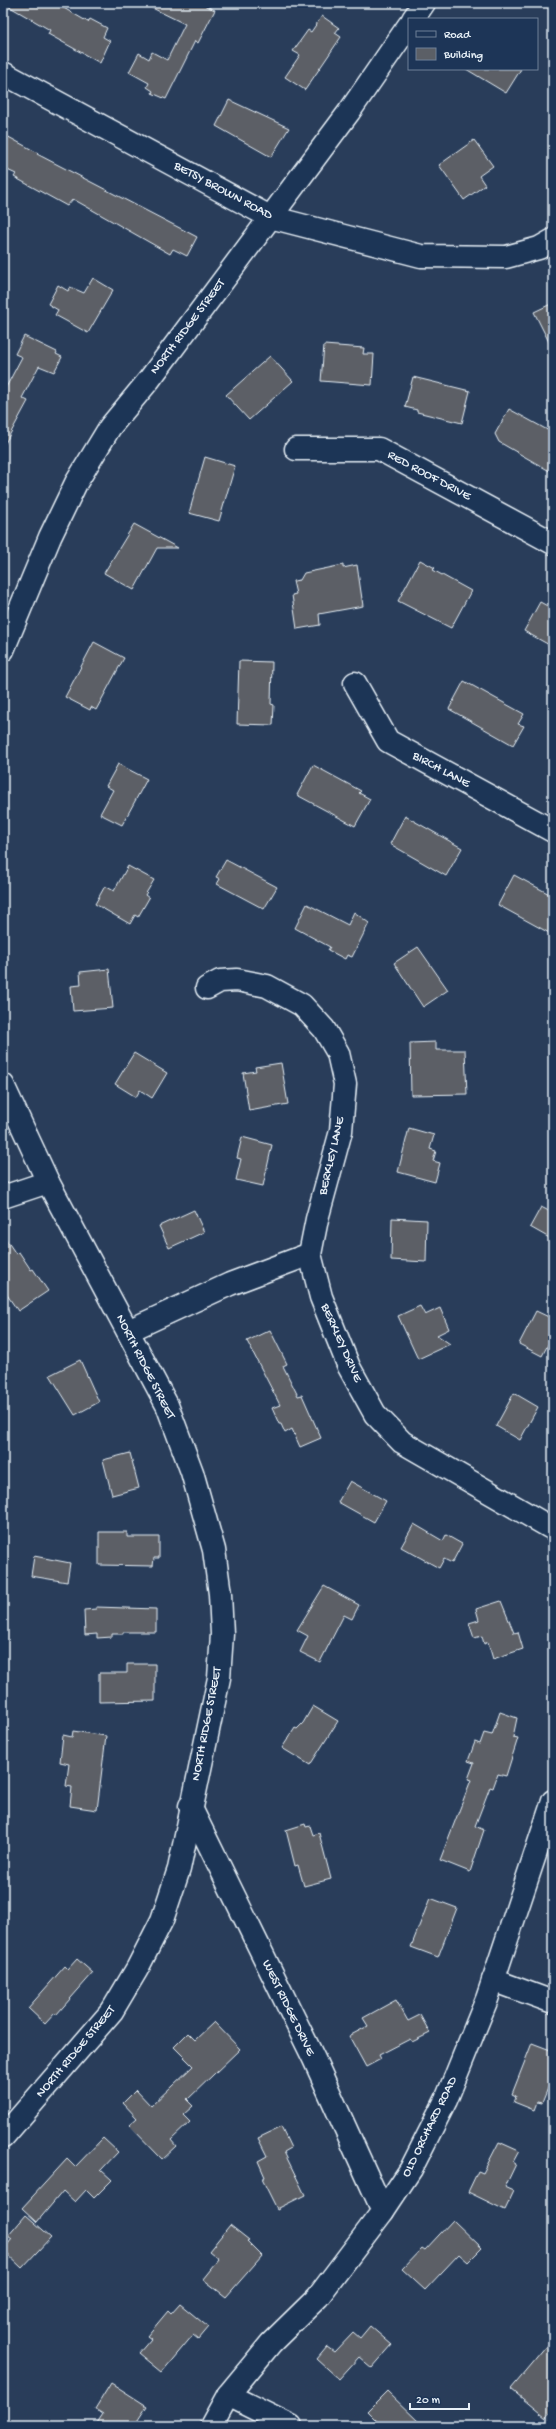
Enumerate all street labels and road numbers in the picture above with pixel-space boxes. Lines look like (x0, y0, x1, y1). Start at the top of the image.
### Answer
street label: BETSY BROWN ROAD (170, 158, 275, 224)
street label: NORTH RIDGE STREET (147, 276, 229, 378)
street label: RED ROOF DRIVE (385, 448, 474, 505)
street label: BIRCH LANE (409, 748, 473, 792)
street label: BERKLEY LANE (316, 1115, 348, 1197)
street label: BERKLEY DRIVE (317, 1300, 365, 1385)
street label: NORTH RIDGE STREET (112, 1312, 178, 1423)
street label: NORTH RIDGE STREET (189, 1665, 226, 1782)
street label: WEST RIDGE DRIVE (258, 1958, 318, 2059)
street label: NORTH RIDGE STREET (33, 2002, 119, 2101)
street label: OLD ORCHARD ROAD (399, 2074, 461, 2180)

